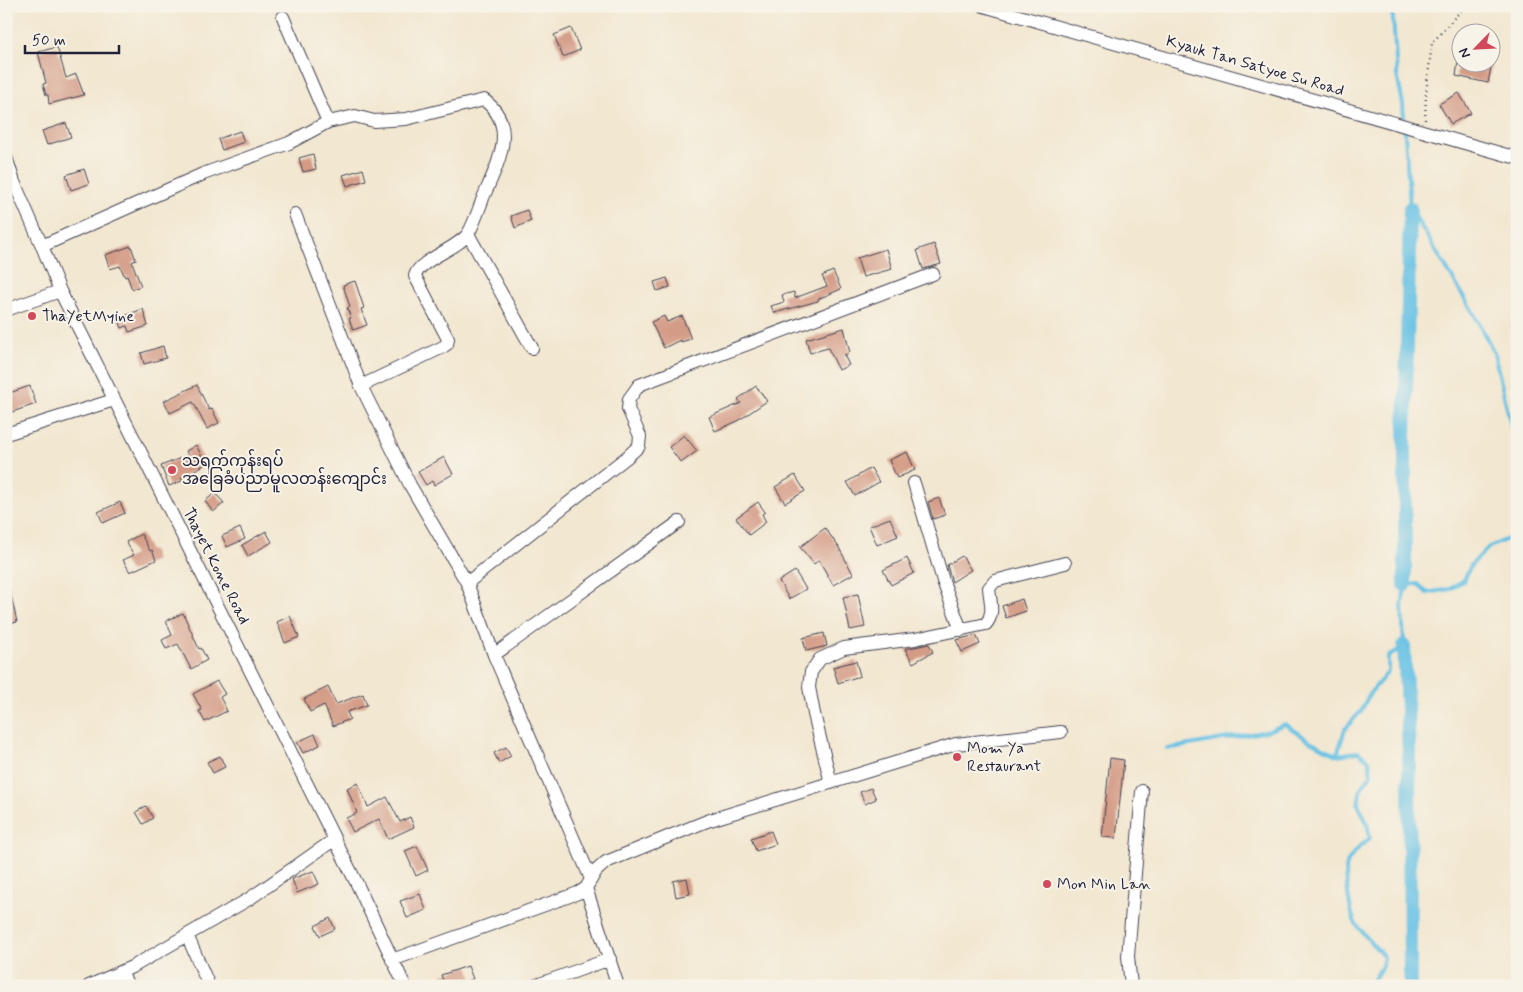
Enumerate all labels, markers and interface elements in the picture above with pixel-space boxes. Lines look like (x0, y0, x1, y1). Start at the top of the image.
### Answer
scale bar (25, 22, 119, 54)
north arrow (1450, 22, 1500, 72)
text: 50 m (32, 31, 66, 51)
street label: Kyauk Tan Satyoe Su Road (1164, 31, 1346, 101)
text: N (1455, 45, 1475, 61)
place label: ThaYetMyine (42, 306, 134, 327)
marker: ThaYetMyine (26, 310, 38, 322)
place label: သရက်ကုန်းရပ် အခြေခံပညာမူလတန်းကျောင်း (182, 449, 387, 493)
marker: သရက်ကုန်းရပ် အခြေခံပညာမူလတန်းကျောင်း (166, 464, 178, 476)
street label: Thayet Kone Road (178, 504, 254, 628)
place label: Mom Ya Restaurant (967, 738, 1042, 777)
marker: Mom Ya Restaurant (951, 751, 963, 763)
place label: Mon Min Lan (1057, 874, 1152, 895)
marker: Mon Min Lan (1041, 878, 1053, 890)

